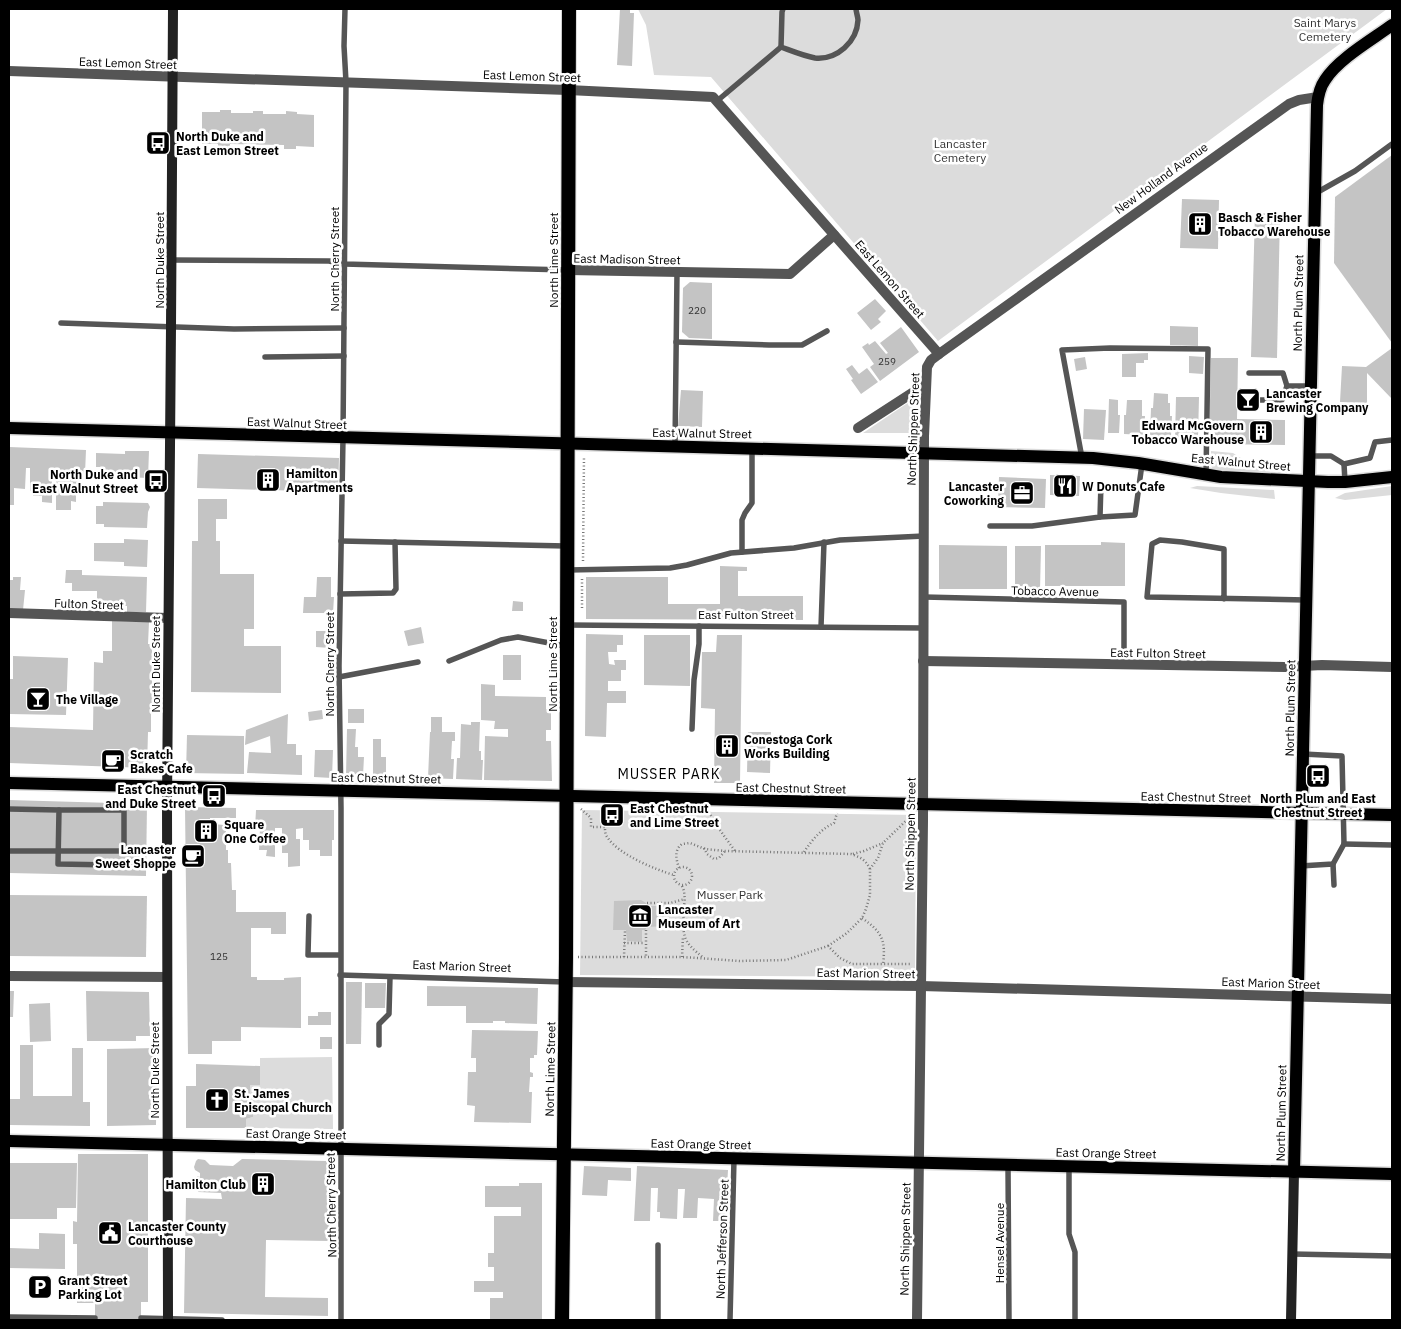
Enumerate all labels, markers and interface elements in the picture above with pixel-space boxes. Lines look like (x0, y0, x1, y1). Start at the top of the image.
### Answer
park label: Saint Marys Cemetery (1294, 15, 1357, 44)
street label: East Lemon Street (79, 54, 177, 72)
street label: East Lemon Street (483, 67, 581, 85)
place label: North Duke and East Lemon Street (176, 129, 279, 158)
bus stop icon: North Duke and East Lemon Street (145, 130, 171, 156)
park label: Lancaster Cemetery (934, 136, 987, 165)
street label: New Holland Avenue (1111, 139, 1211, 217)
street label: North Cherry Street (327, 206, 342, 312)
place label: Basch & Fisher Tobacco Warehouse (1218, 210, 1331, 239)
building icon: Basch & Fisher Tobacco Warehouse (1187, 211, 1213, 237)
street label: North Duke Street (152, 212, 167, 308)
street label: North Lime Street (546, 212, 561, 308)
street label: East Lemon Street (852, 237, 928, 321)
street label: East Madison Street (573, 251, 681, 267)
street label: North Plum Street (1290, 254, 1306, 352)
house number: 220 (688, 304, 706, 317)
house number: 259 (878, 355, 896, 368)
street label: North Shippen Street (904, 372, 922, 486)
place label: Lancaster Brewing Company (1266, 386, 1369, 415)
bar icon: Lancaster Brewing Company (1235, 387, 1261, 413)
street label: East Walnut Street (247, 414, 347, 432)
place label: Edward McGovern Tobacco Warehouse (1131, 418, 1244, 447)
building icon: Edward McGovern Tobacco Warehouse (1248, 419, 1274, 445)
street label: East Walnut Street (652, 425, 752, 441)
street label: East Walnut Street (1191, 450, 1291, 474)
place label: Hamilton Apartments (286, 466, 353, 495)
place label: North Duke and East Walnut Street (32, 467, 138, 496)
building icon: Hamilton Apartments (255, 467, 281, 493)
bus stop icon: North Duke and East Walnut Street (143, 468, 169, 494)
restaurant icon: W Donuts Cafe (1052, 473, 1078, 499)
place label: Lancaster Coworking (944, 479, 1004, 508)
place label: W Donuts Cafe (1082, 479, 1165, 494)
office icon: Lancaster Coworking (1009, 480, 1035, 506)
street label: Tobacco Avenue (1011, 583, 1099, 599)
street label: Fulton Street (54, 595, 124, 613)
street label: East Fulton Street (698, 607, 794, 622)
street label: North Cherry Street (322, 611, 337, 717)
street label: North Duke Street (148, 616, 163, 712)
street label: North Lime Street (545, 616, 560, 712)
street label: East Fulton Street (1110, 645, 1206, 661)
street label: North Plum Street (1282, 659, 1298, 757)
bar icon: The Village (25, 686, 51, 712)
place label: The Village (56, 692, 119, 707)
place label: Conestoga Cork Works Building (744, 732, 832, 761)
building icon: Conestoga Cork Works Building (714, 733, 740, 759)
place label: Scratch Bakes Cafe (130, 747, 193, 776)
cafe icon: Scratch Bakes Cafe (100, 748, 126, 774)
bus stop icon: North Plum and East Chestnut Street (1305, 763, 1331, 789)
district label: MUSSER PARK (617, 765, 721, 783)
street label: East Chestnut Street (331, 770, 441, 786)
street label: North Shippen Street (902, 777, 918, 891)
street label: East Chestnut Street (736, 780, 846, 796)
place label: East Chestnut and Duke Street (105, 782, 196, 811)
bus stop icon: East Chestnut and Duke Street (201, 783, 227, 809)
street label: East Chestnut Street (1141, 789, 1251, 805)
place label: North Plum and East Chestnut Street (1260, 791, 1376, 820)
place label: East Chestnut and Lime Street (630, 801, 720, 830)
bus stop icon: East Chestnut and Lime Street (599, 802, 625, 828)
place label: Square One Coffee (224, 817, 286, 846)
building icon: Square One Coffee (193, 818, 219, 844)
place label: Lancaster Sweet Shoppe (95, 842, 176, 871)
cafe icon: Lancaster Sweet Shoppe (180, 843, 206, 869)
park label: Musser Park (697, 887, 764, 902)
place label: Lancaster Museum of Art (658, 902, 740, 931)
museum icon: Lancaster Museum of Art (627, 903, 653, 929)
house number: 125 (210, 950, 228, 963)
street label: East Marion Street (412, 957, 512, 975)
street label: East Marion Street (816, 965, 916, 981)
street label: East Marion Street (1221, 974, 1321, 992)
street label: North Lime Street (542, 1021, 558, 1117)
street label: North Duke Street (147, 1022, 162, 1118)
street label: North Plum Street (1273, 1064, 1289, 1162)
place label: St. James Episcopal Church (234, 1086, 332, 1115)
church icon: St. James Episcopal Church (204, 1087, 230, 1113)
street label: East Orange Street (245, 1126, 347, 1142)
street label: East Orange Street (650, 1136, 752, 1152)
street label: East Orange Street (1055, 1145, 1157, 1161)
street label: North Cherry Street (323, 1152, 339, 1258)
building icon: Hamilton Club (250, 1171, 276, 1197)
place label: Hamilton Club (166, 1177, 246, 1192)
street label: North Jefferson Street (712, 1179, 732, 1299)
street label: North Shippen Street (897, 1182, 913, 1296)
street label: Hensel Avenue (992, 1202, 1007, 1283)
place label: Lancaster County Courthouse (128, 1219, 227, 1248)
public building icon: Lancaster County Courthouse (97, 1220, 123, 1246)
place label: Grant Street Parking Lot (58, 1273, 128, 1302)
parking icon: Grant Street Parking Lot (27, 1274, 53, 1300)

